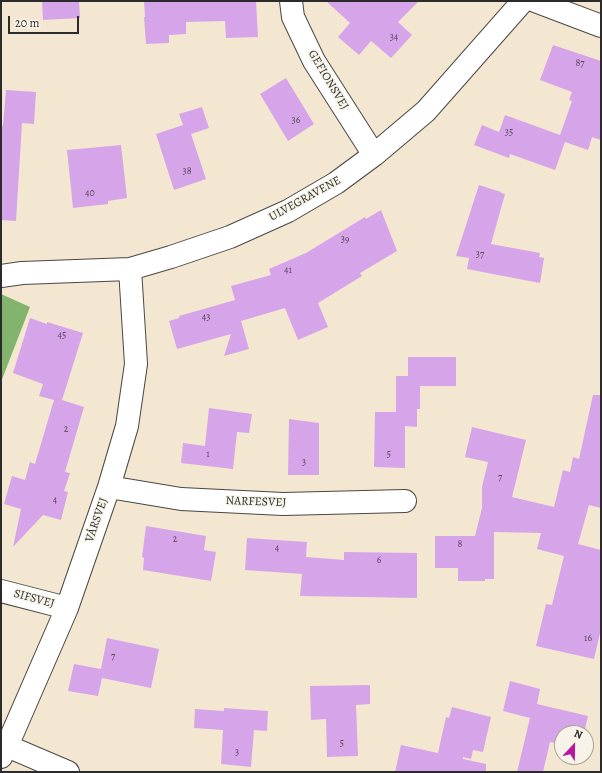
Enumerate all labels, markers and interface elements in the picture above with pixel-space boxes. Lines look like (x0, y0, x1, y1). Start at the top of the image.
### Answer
scale bar (10, 8, 81, 34)
text: 20 m (15, 15, 39, 31)
house number: 34 (390, 32, 398, 44)
street label: GEFIONSVEJ (305, 47, 351, 113)
house number: 87 (575, 58, 585, 70)
house number: 36 (292, 115, 300, 127)
house number: 35 (505, 127, 513, 139)
house number: 38 (182, 166, 192, 178)
street label: ULVEGRAVENE (267, 173, 343, 225)
house number: 40 (85, 188, 95, 200)
house number: 39 (341, 234, 349, 246)
house number: 37 (476, 249, 484, 261)
house number: 41 (284, 265, 292, 277)
house number: 43 (202, 312, 210, 324)
house number: 45 (58, 330, 66, 342)
house number: 2 (64, 424, 68, 436)
house number: 1 (206, 449, 210, 461)
house number: 5 (387, 449, 391, 461)
house number: 3 (302, 457, 306, 469)
house number: 7 (498, 472, 502, 484)
street label: NARFESVEJ (225, 494, 287, 510)
house number: 4 (53, 495, 57, 507)
street label: VÅRSVEJ (83, 496, 111, 544)
house number: 2 (173, 534, 177, 546)
house number: 8 (458, 539, 462, 551)
house number: 4 (275, 543, 279, 555)
house number: 6 (377, 555, 381, 567)
street label: SIFSVEJ (12, 587, 56, 611)
house number: 16 (584, 633, 592, 645)
house number: 7 (111, 651, 115, 663)
north arrow (554, 725, 594, 765)
text: N (572, 726, 585, 743)
house number: 5 (340, 738, 344, 750)
house number: 3 (235, 747, 239, 759)

